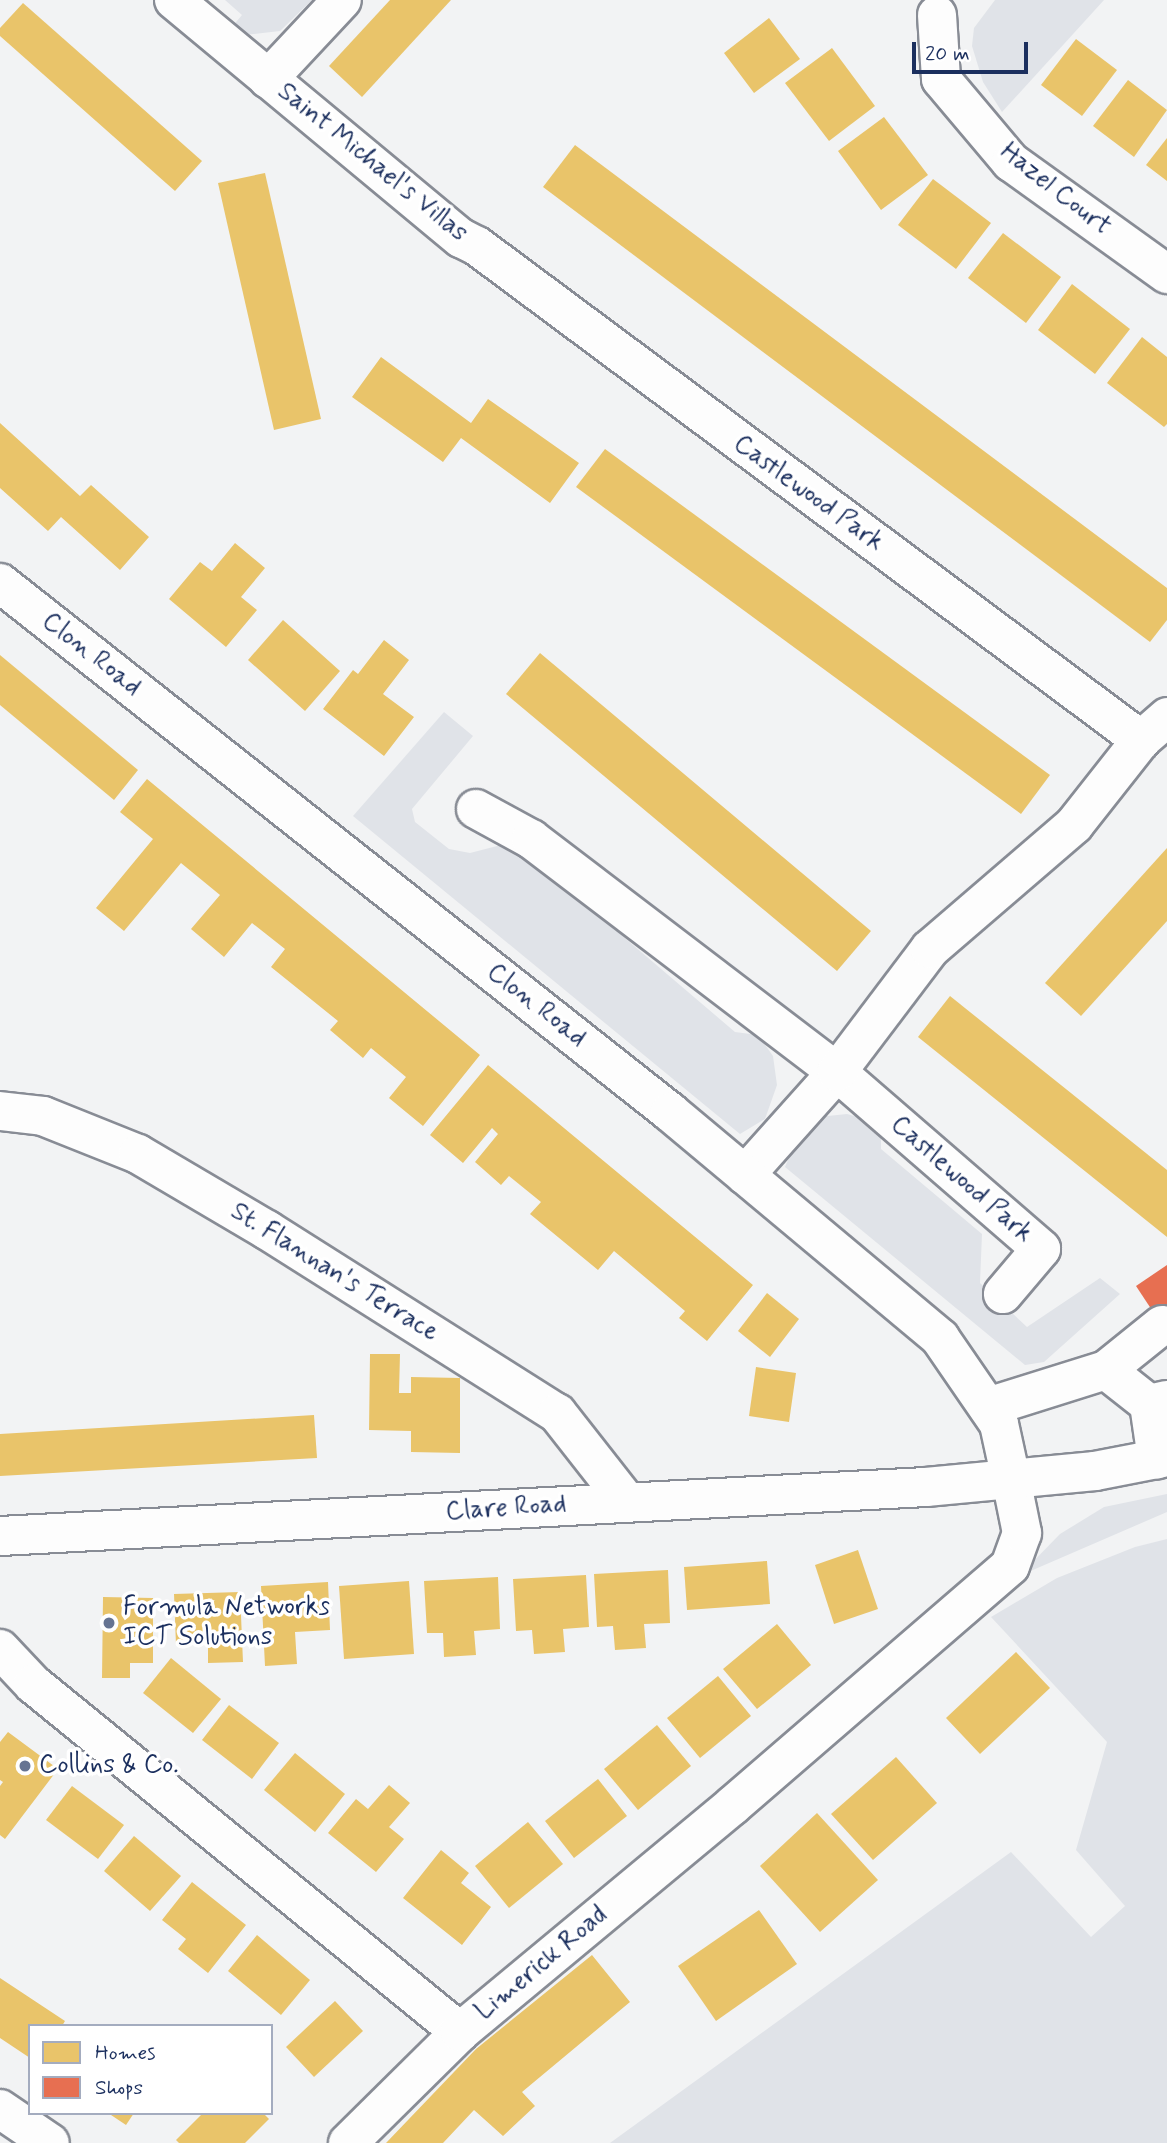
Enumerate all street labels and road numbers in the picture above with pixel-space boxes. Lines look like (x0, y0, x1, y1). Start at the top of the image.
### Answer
street label: Saint Michael's Villas (271, 77, 473, 249)
street label: Hazel Court (994, 137, 1116, 243)
street label: Castlewood Park (727, 429, 889, 559)
street label: Clon Road (36, 607, 146, 703)
street label: Clon Road (481, 958, 591, 1054)
street label: Castlewood Park (884, 1110, 1038, 1250)
street label: St. Flannan's Terrace (226, 1198, 442, 1348)
street label: Clare Road (444, 1489, 568, 1529)
street label: Limerick Road (470, 1900, 614, 2028)

